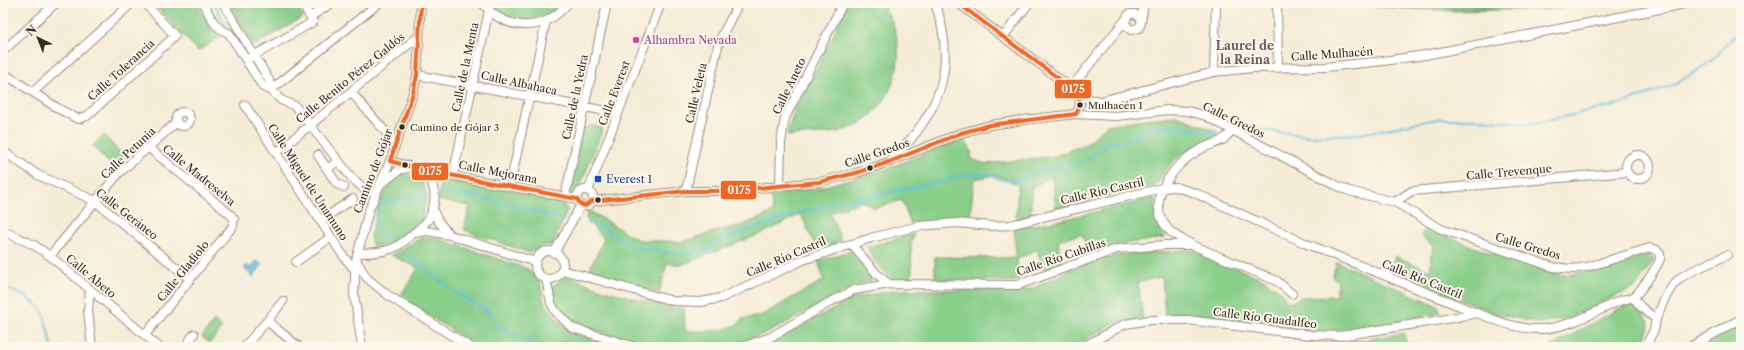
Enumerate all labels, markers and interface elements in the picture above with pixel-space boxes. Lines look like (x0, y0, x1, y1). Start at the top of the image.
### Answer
north arrow (18, 18, 58, 58)
street label: Calle de la Menta (449, 21, 481, 113)
text: N (23, 22, 40, 39)
street label: Calle Benito Pérez Galdós (293, 30, 407, 126)
place label: Alhambra Nevada (643, 33, 737, 47)
marker: Alhambra Nevada (631, 35, 641, 45)
street label: Calle Tolerancia (85, 36, 157, 104)
district label: Laurel de la Reina (1216, 38, 1274, 67)
street label: Calle Mulhacén (1290, 44, 1374, 64)
street label: Calle de la Yedra (559, 53, 591, 141)
street label: Calle Aneto (769, 55, 809, 117)
street label: Calle Everest (595, 58, 633, 127)
street label: Calle Veleta (682, 61, 710, 125)
street label: Calle Albahaca (480, 68, 559, 98)
line badge: 0175 (1054, 79, 1092, 99)
text: 0175 (1061, 82, 1085, 96)
place label: Mulhacén 1 (1088, 99, 1143, 112)
street label: Calle Gredos (1201, 99, 1268, 141)
marker: Mulhacén 1 (1075, 100, 1085, 110)
street label: Calle Miguel de Unamuno (265, 121, 351, 243)
place label: Camino de Gójar 3 (410, 121, 499, 134)
marker: Camino de Gójar 3 (397, 122, 407, 132)
street label: Calle Petunia (98, 124, 158, 182)
street label: Camino de Gójar (350, 126, 396, 215)
street label: Calle Gredos (843, 135, 911, 171)
street label: Calle Madreselva (160, 141, 238, 209)
street label: Calle Mejorana (457, 158, 539, 187)
unlabelled marker (400, 160, 410, 170)
street label: Calle Trevenque (1466, 161, 1552, 183)
line badge: 0175 (411, 162, 449, 181)
unlabelled marker (865, 163, 875, 173)
text: 0175 (418, 164, 442, 178)
place label: Everest 1 (606, 172, 653, 186)
marker: Everest 1 (593, 174, 603, 184)
street label: Calle Río Castril (1059, 174, 1146, 207)
line badge: 0175 (720, 180, 757, 200)
text: 0175 (727, 183, 751, 197)
street label: Calle Geráneo (93, 185, 161, 243)
unlabelled marker (593, 195, 603, 205)
street label: Calle Gredos (1494, 229, 1563, 263)
street label: Calle Río Castril (744, 234, 829, 280)
street label: Calle Río Cubillas (1015, 235, 1108, 279)
street label: Calle Gladiolo (154, 237, 212, 304)
street label: Calle Abeto (63, 251, 119, 301)
street label: Calle Río Castril (1380, 257, 1465, 302)
street label: Calle Río Guadalfeo (1212, 305, 1318, 331)

